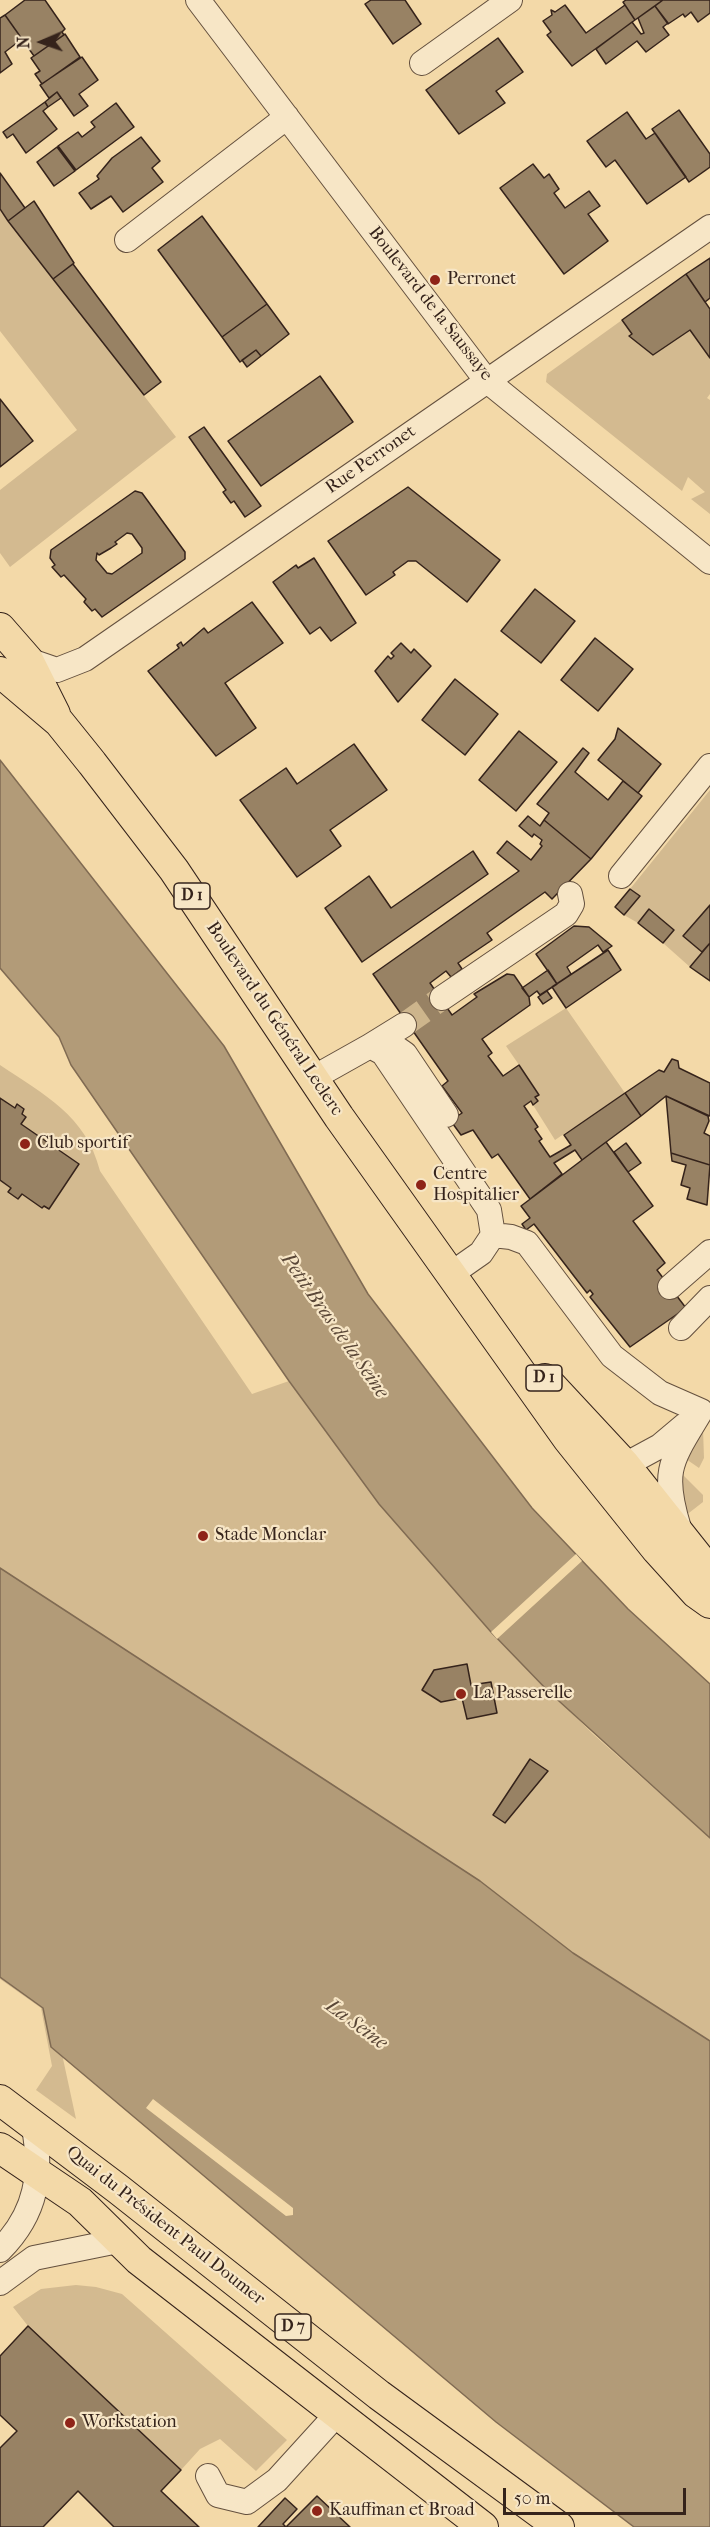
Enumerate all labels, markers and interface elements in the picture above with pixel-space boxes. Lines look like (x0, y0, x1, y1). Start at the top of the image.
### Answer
north arrow (12, 12, 72, 72)
text: N (14, 36, 33, 49)
street label: Boulevard de la Saussaye (363, 223, 497, 385)
place label: Perronet (447, 269, 516, 291)
marker: Perronet (428, 273, 442, 287)
street label: Rue Perronet (322, 421, 420, 499)
road number: D 1 (174, 883, 210, 909)
street label: Boulevard du Général Leclerc (201, 918, 347, 1120)
place label: Club sportif (37, 1133, 128, 1155)
marker: Club sportif (18, 1137, 32, 1151)
place label: Centre Hospitalier (433, 1164, 519, 1206)
marker: Centre Hospitalier (414, 1178, 428, 1192)
water label: Petit Bras de la Seine (275, 1249, 393, 1403)
road number: D 1 (526, 1365, 562, 1391)
place label: Stade Monclar (215, 1525, 326, 1547)
marker: Stade Monclar (196, 1529, 210, 1543)
place label: La Passerelle (473, 1683, 572, 1705)
marker: La Passerelle (454, 1687, 468, 1701)
water label: La Seine (320, 1995, 392, 2055)
street label: Quai du Président Paul Doumer (61, 2142, 269, 2310)
road number: D 7 (275, 2314, 311, 2340)
place label: Workstation (82, 2412, 177, 2434)
marker: Workstation (63, 2416, 77, 2430)
scale bar (506, 2476, 689, 2514)
text: 50 m (514, 2488, 550, 2509)
place label: Kauffman et Broad (329, 2500, 475, 2522)
marker: Kauffman et Broad (310, 2504, 324, 2518)

